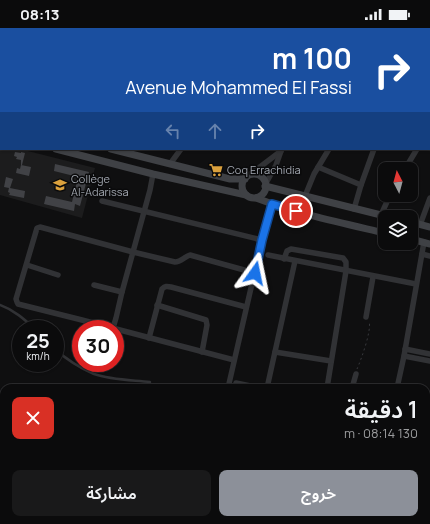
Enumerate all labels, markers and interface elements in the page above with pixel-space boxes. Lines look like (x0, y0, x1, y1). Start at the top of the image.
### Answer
text: 08:13 (20, 4, 60, 25)
text: 100 m (272, 39, 352, 77)
icon: right (366, 44, 418, 96)
text: Avenue Mohammed El Fassi (125, 75, 352, 99)
icon: left (162, 120, 184, 142)
icon: ahead (204, 120, 226, 142)
icon: right (246, 120, 268, 142)
supermarket icon: Coq Errachidia (208, 162, 224, 178)
place label: Coq Errachidia (227, 162, 301, 177)
north arrow (378, 162, 418, 202)
map controls (378, 162, 418, 250)
place label: Collège Al-Adarissa (71, 171, 129, 199)
school or university icon: Collège Al-Adarissa (52, 177, 68, 193)
pin (279, 194, 313, 228)
icon: arrive (285, 200, 307, 222)
button: layers (378, 210, 418, 250)
position arrow (234, 252, 276, 294)
speed limit sign: 30 (72, 320, 124, 372)
text: 25 (26, 327, 50, 354)
text: km/h (26, 349, 50, 363)
text: 1 دقيقة (345, 392, 418, 425)
button: close (12, 397, 54, 439)
text: 130 m · 08:14 (344, 424, 418, 442)
button: مشاركة (12, 470, 211, 516)
button: خروج (219, 470, 418, 516)

